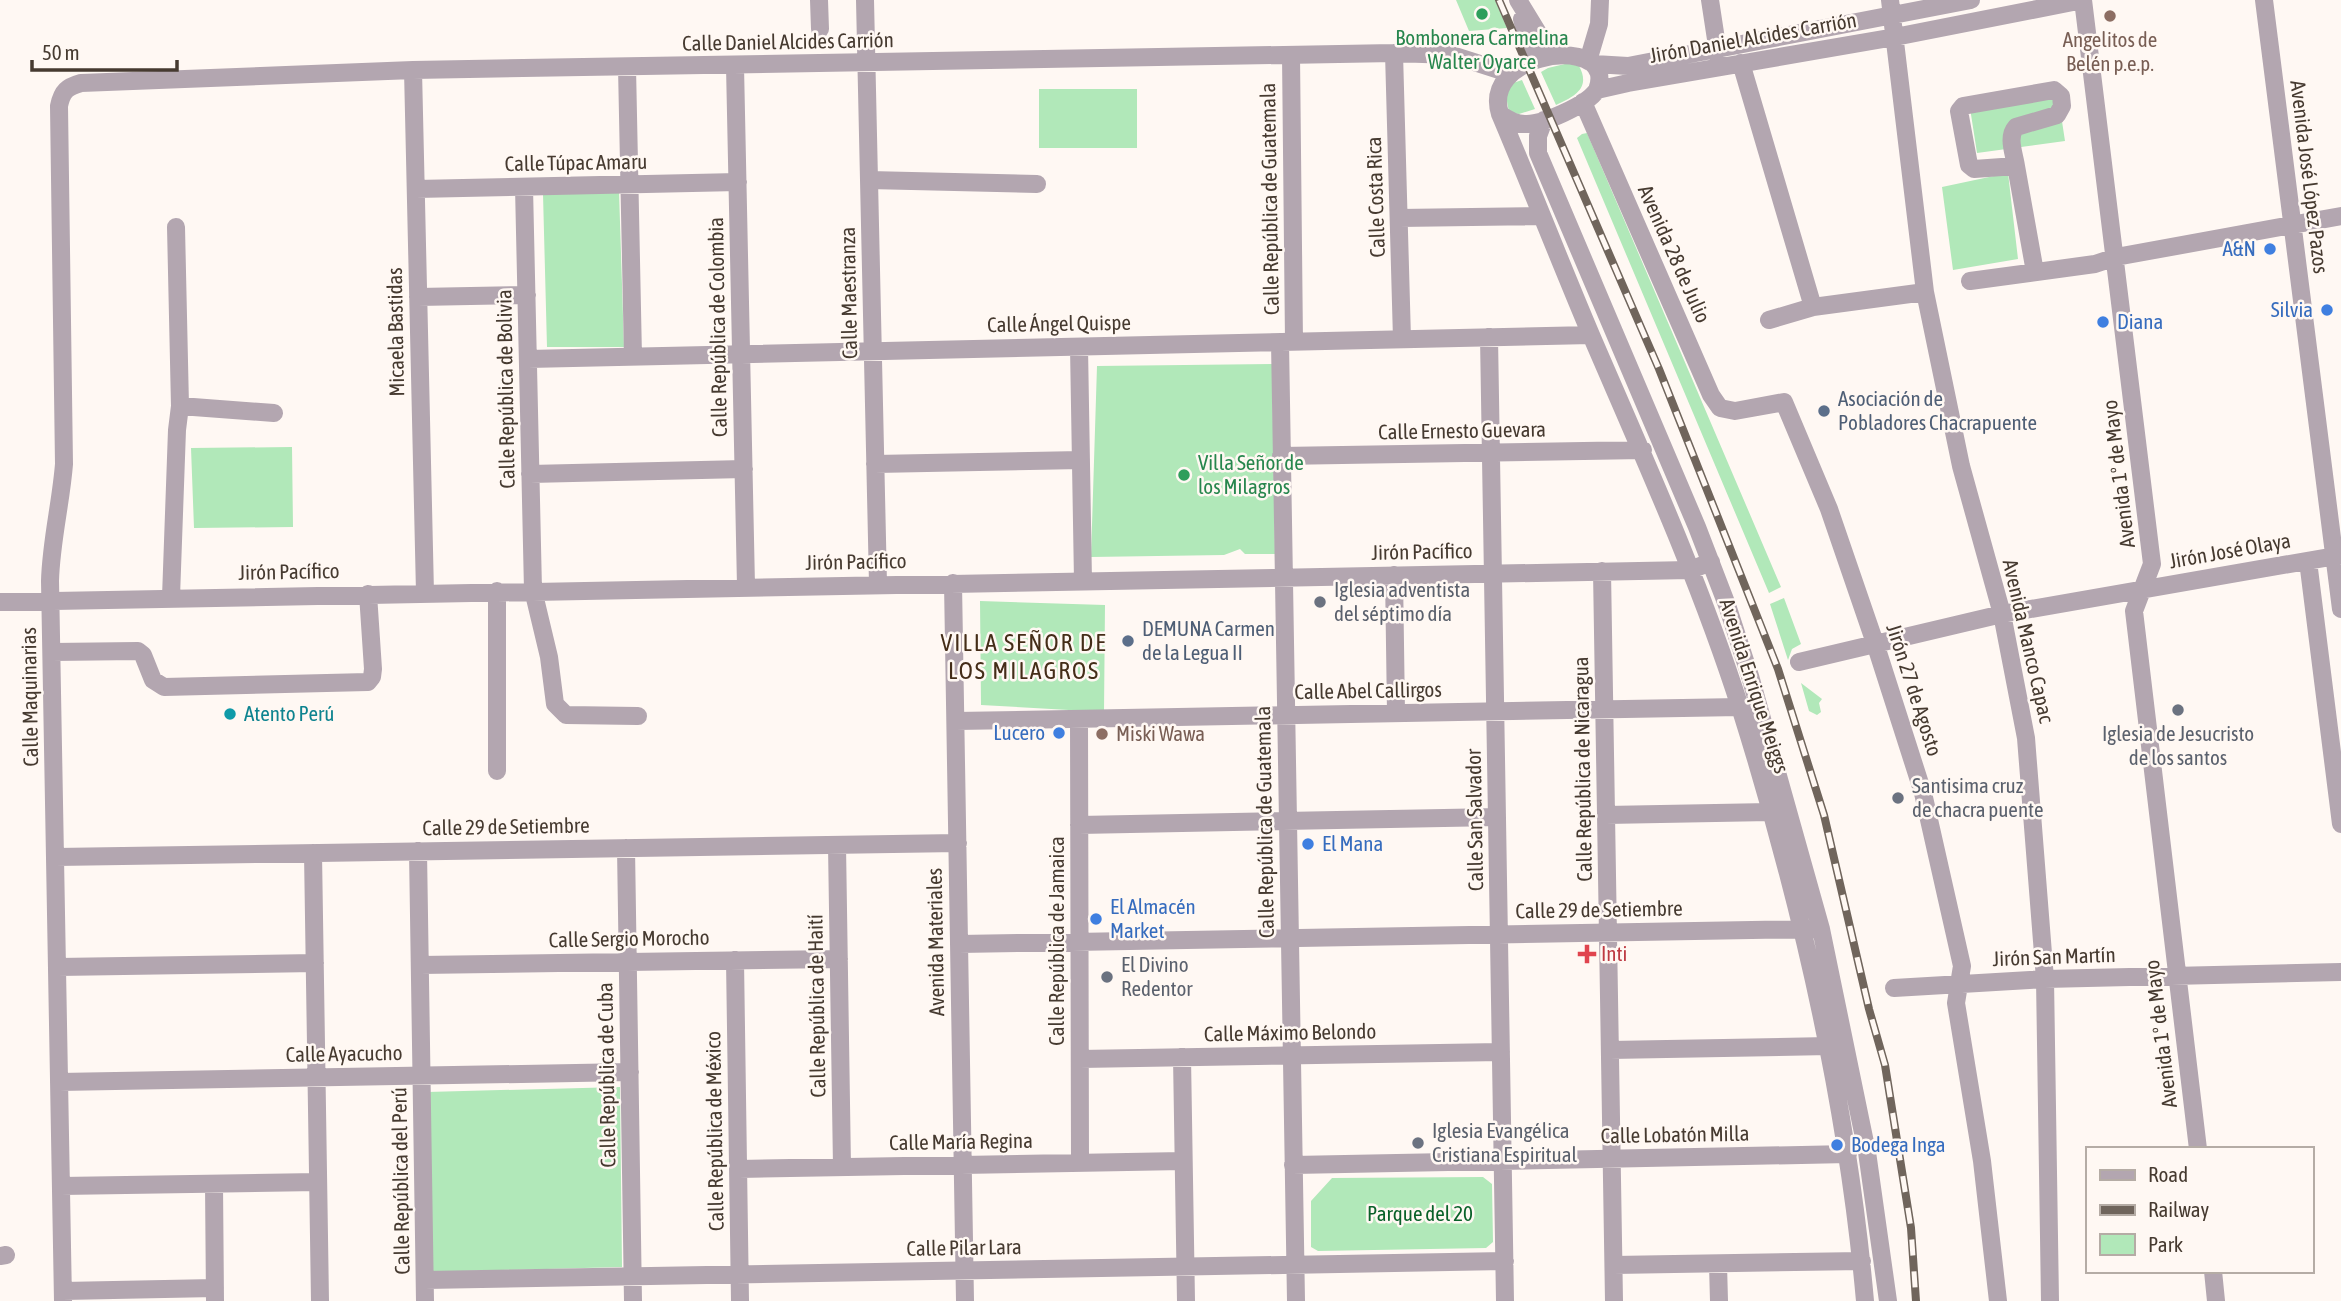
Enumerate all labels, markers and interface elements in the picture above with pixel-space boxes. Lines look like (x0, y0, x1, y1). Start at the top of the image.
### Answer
marker: Bombonera Carmelina Walter Oyarce (1474, 6, 1490, 22)
street label: Jirón Daniel Alcides Carrión (1647, 7, 1858, 67)
marker: Angelitos de Belén p.e.p. (2102, 8, 2118, 24)
place label: Bombonera Carmelina Walter Oyarce (1395, 25, 1569, 73)
street label: Calle Daniel Alcides Carrión (682, 27, 894, 55)
place label: Angelitos de Belén p.e.p. (2063, 27, 2157, 75)
scale bar (32, 28, 177, 72)
text: 50 m (42, 40, 80, 64)
street label: Avenida José López Pazos (2286, 79, 2334, 275)
street label: Calle República de Guatemala (1255, 83, 1283, 315)
street label: Calle Costa Rica (1361, 136, 1389, 258)
street label: Calle Túpac Amaru (504, 149, 648, 175)
street label: Avenida 28 de Julio (1634, 181, 1716, 326)
street label: Calle República de Colombia (703, 217, 731, 437)
street label: Calle Maestranza (835, 227, 861, 359)
place label: A&N (2222, 236, 2256, 260)
marker: A&N (2262, 241, 2278, 257)
street label: Micaela Bastidas (382, 267, 408, 397)
street label: Calle República de Bolivia (491, 289, 519, 489)
place label: Silvia (2271, 297, 2313, 321)
marker: Silvia (2319, 302, 2335, 318)
place label: Diana (2117, 309, 2163, 333)
street label: Calle Ángel Quispe (987, 310, 1131, 336)
marker: Diana (2095, 314, 2111, 330)
place label: Asociación de Pobladores Chacrapuente (1838, 386, 2037, 434)
street label: Avenida 1º de Mayo (2097, 399, 2139, 549)
marker: Asociación de Pobladores Chacrapuente (1816, 403, 1832, 419)
street label: Calle Ernesto Guevara (1378, 417, 1546, 443)
place label: Villa Señor de los Milagros (1198, 450, 1304, 498)
marker: Villa Señor de los Milagros (1176, 467, 1192, 483)
street label: Jirón José Olaya (2167, 528, 2292, 573)
street label: Jirón Pacífico (1371, 538, 1473, 564)
street label: Jirón Pacífico (805, 548, 907, 574)
street label: Avenida Manco Capac (1998, 557, 2060, 725)
street label: Jirón Pacífico (238, 558, 340, 584)
place label: Iglesia adventista del séptimo día (1334, 577, 1470, 625)
marker: Iglesia adventista del séptimo día (1312, 594, 1328, 610)
street label: Avenida Enrique Meiggs (1715, 595, 1794, 776)
place label: DEMUNA Carmen de la Legua II (1142, 616, 1275, 664)
street label: Jirón 27 de Agosto (1882, 621, 1948, 759)
street label: Calle Maquinarias (16, 627, 42, 767)
district label: VILLA SEÑOR DE LOS MILAGROS (941, 629, 1107, 684)
marker: DEMUNA Carmen de la Legua II (1120, 633, 1136, 649)
street label: Calle República de Nicaragua (1568, 656, 1596, 882)
street label: Calle Abel Callirgos (1294, 677, 1442, 703)
place label: Atento Perú (244, 701, 334, 725)
marker: Iglesia de Jesucristo de los santos (2170, 702, 2186, 718)
marker: Atento Perú (222, 706, 238, 722)
street label: Calle República de Guatemala (1250, 706, 1278, 938)
place label: Lucero (993, 720, 1045, 744)
place label: Miski Wawa (1116, 721, 1205, 745)
place label: Iglesia de Jesucristo de los santos (2102, 721, 2254, 769)
marker: Lucero (1051, 725, 1067, 741)
marker: Miski Wawa (1094, 726, 1110, 742)
street label: Calle San Salvador (1461, 748, 1487, 891)
place label: Santisima cruz de chacra puente (1912, 773, 2043, 821)
marker: Santisima cruz de chacra puente (1890, 790, 1906, 806)
street label: Calle 29 de Setiembre (422, 813, 590, 839)
place label: El Mana (1322, 831, 1383, 855)
street label: Calle República de Jamaica (1044, 836, 1068, 1046)
marker: El Mana (1300, 836, 1316, 852)
street label: Avenida Materiales (922, 868, 948, 1016)
place label: El Almacén Market (1110, 894, 1196, 942)
street label: Calle 29 de Setiembre (1515, 896, 1683, 922)
marker: El Almacén Market (1088, 911, 1104, 927)
street label: Calle República de Haití (802, 914, 830, 1098)
street label: Calle Sergio Morocho (548, 925, 710, 951)
place label: Inti (1601, 941, 1627, 965)
street label: Jirón San Martín (1992, 942, 2116, 970)
marker: Inti (1579, 946, 1595, 962)
place label: El Divino Redentor (1121, 952, 1193, 1000)
street label: Avenida 1º de Mayo (2139, 959, 2181, 1109)
marker: El Divino Redentor (1099, 969, 1115, 985)
street label: Calle República de Cuba (592, 982, 620, 1168)
street label: Calle Máximo Belondo (1204, 1018, 1376, 1046)
street label: Calle República de México (700, 1031, 728, 1231)
street label: Calle Ayacucho (285, 1040, 403, 1066)
street label: Calle República del Perú (386, 1087, 414, 1275)
place label: Iglesia Evangélica Cristiana Espiritual (1432, 1118, 1577, 1166)
street label: Calle Lobatón Milla (1600, 1121, 1750, 1147)
street label: Calle María Regina (889, 1128, 1033, 1154)
place label: Bodega Inga (1851, 1132, 1945, 1156)
marker: Iglesia Evangélica Cristiana Espiritual (1410, 1135, 1426, 1151)
marker: Bodega Inga (1829, 1137, 1845, 1153)
legend (2086, 1147, 2313, 1273)
text: Road (2148, 1162, 2188, 1186)
text: Railway (2148, 1197, 2210, 1221)
park label: Parque del 20 (1367, 1201, 1473, 1225)
text: Park (2148, 1232, 2183, 1256)
street label: Calle Pilar Lara (906, 1234, 1022, 1260)

